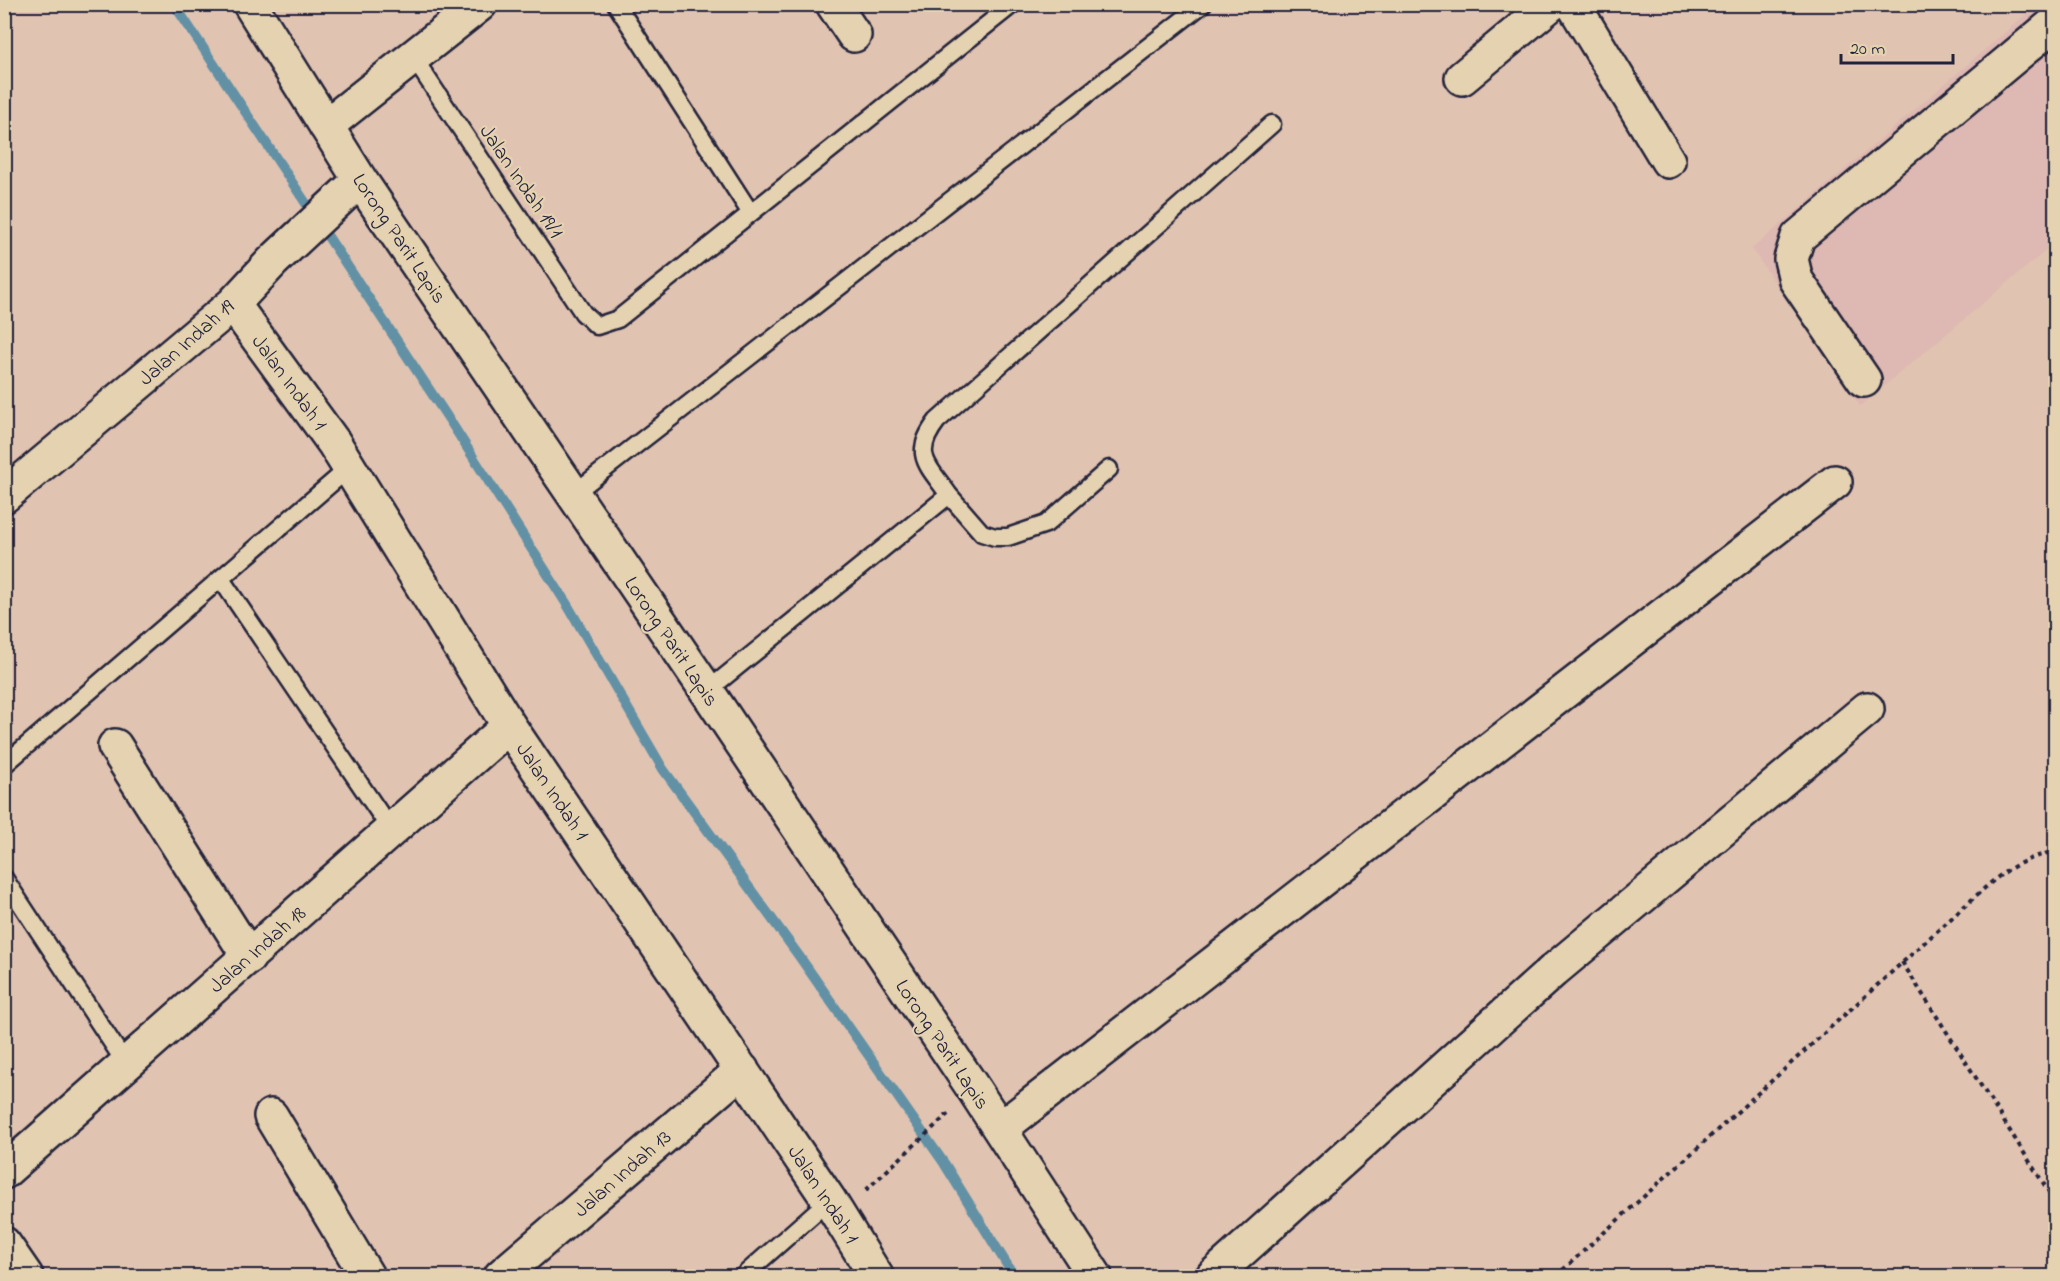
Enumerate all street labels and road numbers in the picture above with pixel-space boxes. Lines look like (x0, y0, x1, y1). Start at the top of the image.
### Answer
street label: Jalan Indah 19/1 (471, 119, 570, 245)
street label: Lorong Parit Lapis (342, 168, 453, 311)
street label: Jalan Indah 19 (133, 293, 242, 394)
street label: Jalan Indah 1 (243, 329, 334, 438)
street label: Lorong Parit Lapis (614, 571, 725, 714)
street label: Jalan Indah 1 (507, 737, 595, 847)
street label: Jalan Indah 18 (203, 900, 314, 1001)
street label: Lorong Parit Lapis (885, 974, 996, 1117)
street label: Jalan Indah 13 (568, 1123, 679, 1226)
street label: Jalan Indah 1 (779, 1140, 866, 1251)

